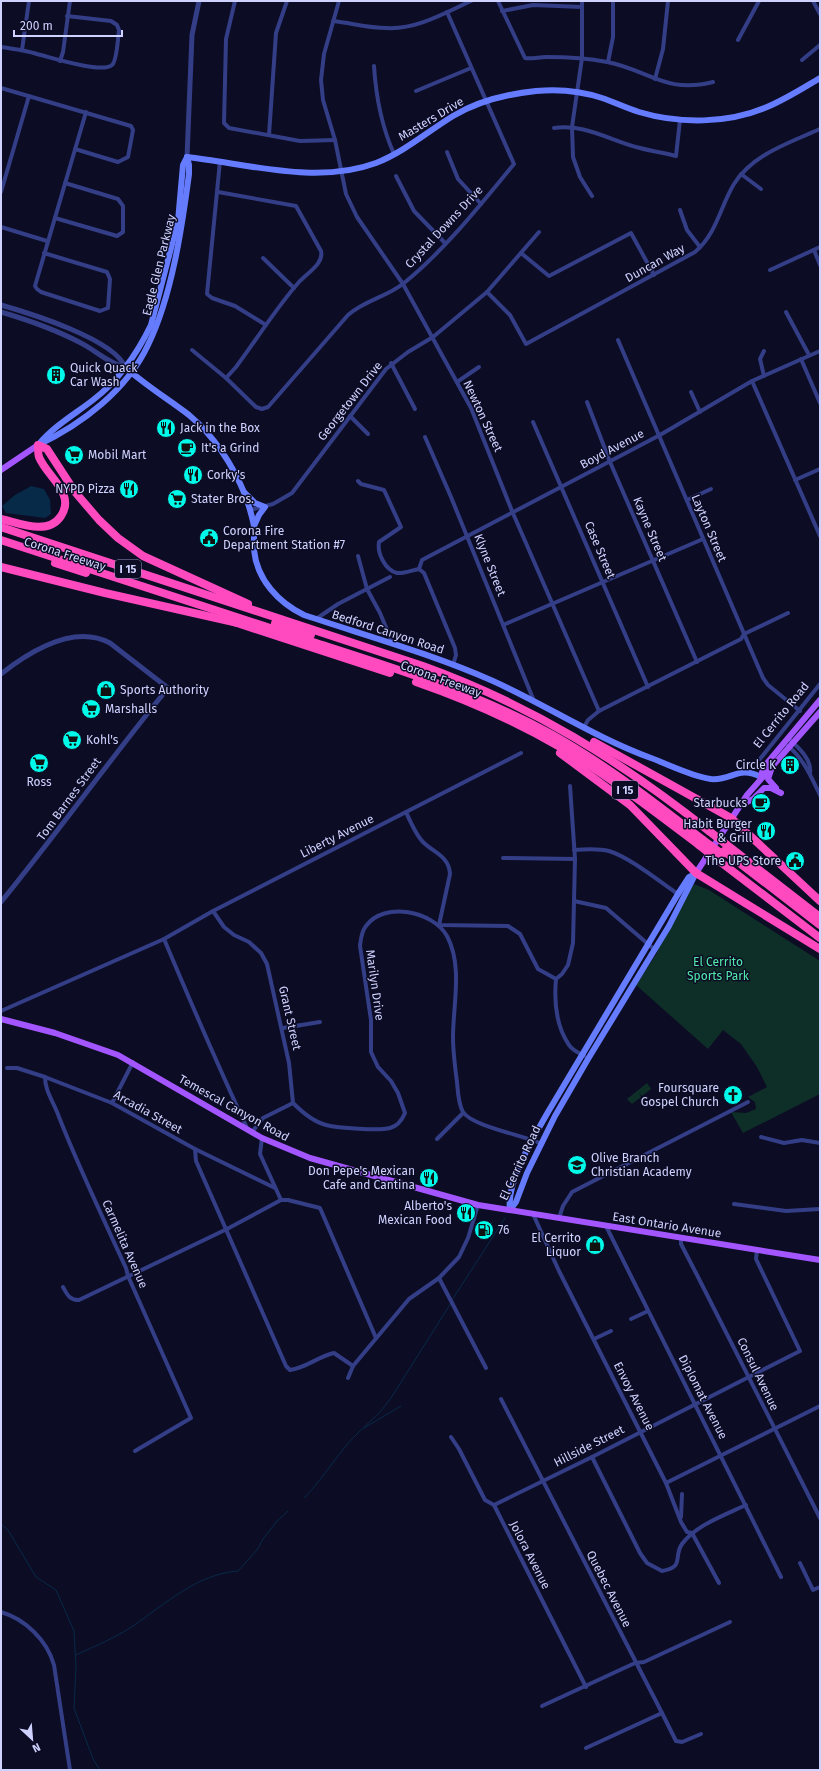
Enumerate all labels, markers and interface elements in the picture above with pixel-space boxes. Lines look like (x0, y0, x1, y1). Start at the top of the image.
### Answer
scale bar (14, 12, 122, 38)
text: 200 m (20, 19, 53, 33)
street label: Masters Drive (396, 94, 466, 144)
street label: Crystal Downs Drive (402, 183, 486, 271)
street label: Eagle Glen Parkway (140, 213, 178, 317)
street label: Duncan Way (623, 241, 687, 285)
street label: Georgetown Drive (315, 359, 385, 443)
place label: Quick Quack Car Wash (70, 361, 138, 389)
building icon: Quick Quack Car Wash (45, 364, 67, 386)
street label: Newton Street (460, 378, 506, 455)
restaurant icon: Jack in the Box (155, 417, 177, 439)
place label: Jack in the Box (180, 421, 260, 435)
street label: Boyd Avenue (578, 426, 646, 472)
cafe icon: It's a Grind (176, 437, 198, 459)
place label: It's a Grind (201, 441, 260, 455)
supermarket icon: Mobil Mart (63, 444, 85, 466)
place label: Mobil Mart (88, 448, 147, 462)
restaurant icon: Corky's (182, 464, 204, 486)
place label: Corky's (207, 468, 246, 482)
restaurant icon: NYPD Pizza (118, 478, 140, 500)
place label: NYPD Pizza (55, 482, 115, 496)
supermarket icon: Stater Bros. (166, 488, 188, 510)
place label: Stater Bros. (191, 492, 254, 506)
street label: Layton Street (688, 492, 730, 565)
street label: Kayne Street (630, 495, 670, 564)
street label: Case Street (582, 519, 619, 581)
place label: Corona Fire Department Station #7 (223, 524, 345, 552)
public building icon: Corona Fire Department Station #7 (198, 527, 220, 549)
street label: Klyne Street (471, 532, 509, 599)
street label: Corona Freeway (22, 534, 108, 574)
road number: I 15 (115, 560, 141, 578)
street label: Bedford Canyon Road (330, 607, 446, 657)
street label: Corona Freeway (399, 658, 483, 700)
shop icon: Sports Authority (95, 679, 117, 701)
street label: El Cerrito Road (750, 679, 812, 751)
place label: Sports Authority (120, 683, 209, 697)
supermarket icon: Marshalls (80, 698, 102, 720)
place label: Marshalls (105, 702, 157, 716)
supermarket icon: Kohl's (61, 729, 83, 751)
place label: Kohl's (86, 733, 119, 747)
supermarket icon: Ross (28, 752, 50, 774)
street label: Tom Barnes Street (34, 754, 104, 843)
building icon: Circle K (779, 754, 801, 776)
place label: Circle K (736, 758, 777, 772)
place label: Ross (26, 775, 52, 789)
road number: I 15 (612, 781, 638, 799)
cafe icon: Starbucks (750, 792, 772, 814)
place label: Starbucks (694, 796, 747, 810)
street label: Liberty Avenue (298, 811, 376, 861)
place label: Habit Burger & Grill (683, 817, 752, 845)
restaurant icon: Habit Burger & Grill (755, 820, 777, 842)
public building icon: The UPS Store (784, 850, 806, 872)
place label: The UPS Store (705, 854, 781, 868)
street label: Marilyn Drive (363, 949, 387, 1021)
park label: El Cerrito Sports Park (687, 955, 750, 983)
street label: Grant Street (276, 985, 304, 1052)
street label: Temescal Canyon Road (176, 1072, 292, 1144)
place label: Foursquare Gospel Church (641, 1081, 719, 1109)
church icon: Foursquare Gospel Church (722, 1084, 744, 1106)
street label: Arcadia Street (111, 1087, 185, 1137)
street label: El Cerrito Road (497, 1123, 543, 1203)
place label: Olive Branch Christian Academy (591, 1151, 692, 1179)
school or university icon: Olive Branch Christian Academy (566, 1154, 588, 1176)
place label: Don Pepe's Mexican Cafe and Cantina (308, 1164, 415, 1192)
restaurant icon: Don Pepe's Mexican Cafe and Cantina (418, 1167, 440, 1189)
street label: Carmelita Avenue (99, 1198, 151, 1290)
place label: Alberto's Mexican Food (378, 1199, 452, 1227)
restaurant icon: Alberto's Mexican Food (455, 1202, 477, 1224)
street label: East Ontario Avenue (612, 1209, 722, 1241)
fuel station icon: 76 (473, 1219, 495, 1241)
place label: 76 (498, 1223, 509, 1237)
place label: El Cerrito Liquor (531, 1231, 581, 1259)
shop icon: El Cerrito Liquor (584, 1234, 606, 1256)
street label: Consul Avenue (734, 1335, 782, 1413)
street label: Diplomat Avenue (676, 1352, 730, 1442)
street label: Envoy Avenue (611, 1359, 657, 1433)
street label: Hillside Street (552, 1422, 627, 1470)
street label: Jolora Avenue (507, 1518, 553, 1592)
street label: Quebec Avenue (584, 1548, 634, 1630)
north arrow (12, 1719, 52, 1759)
text: N (30, 1740, 42, 1755)

